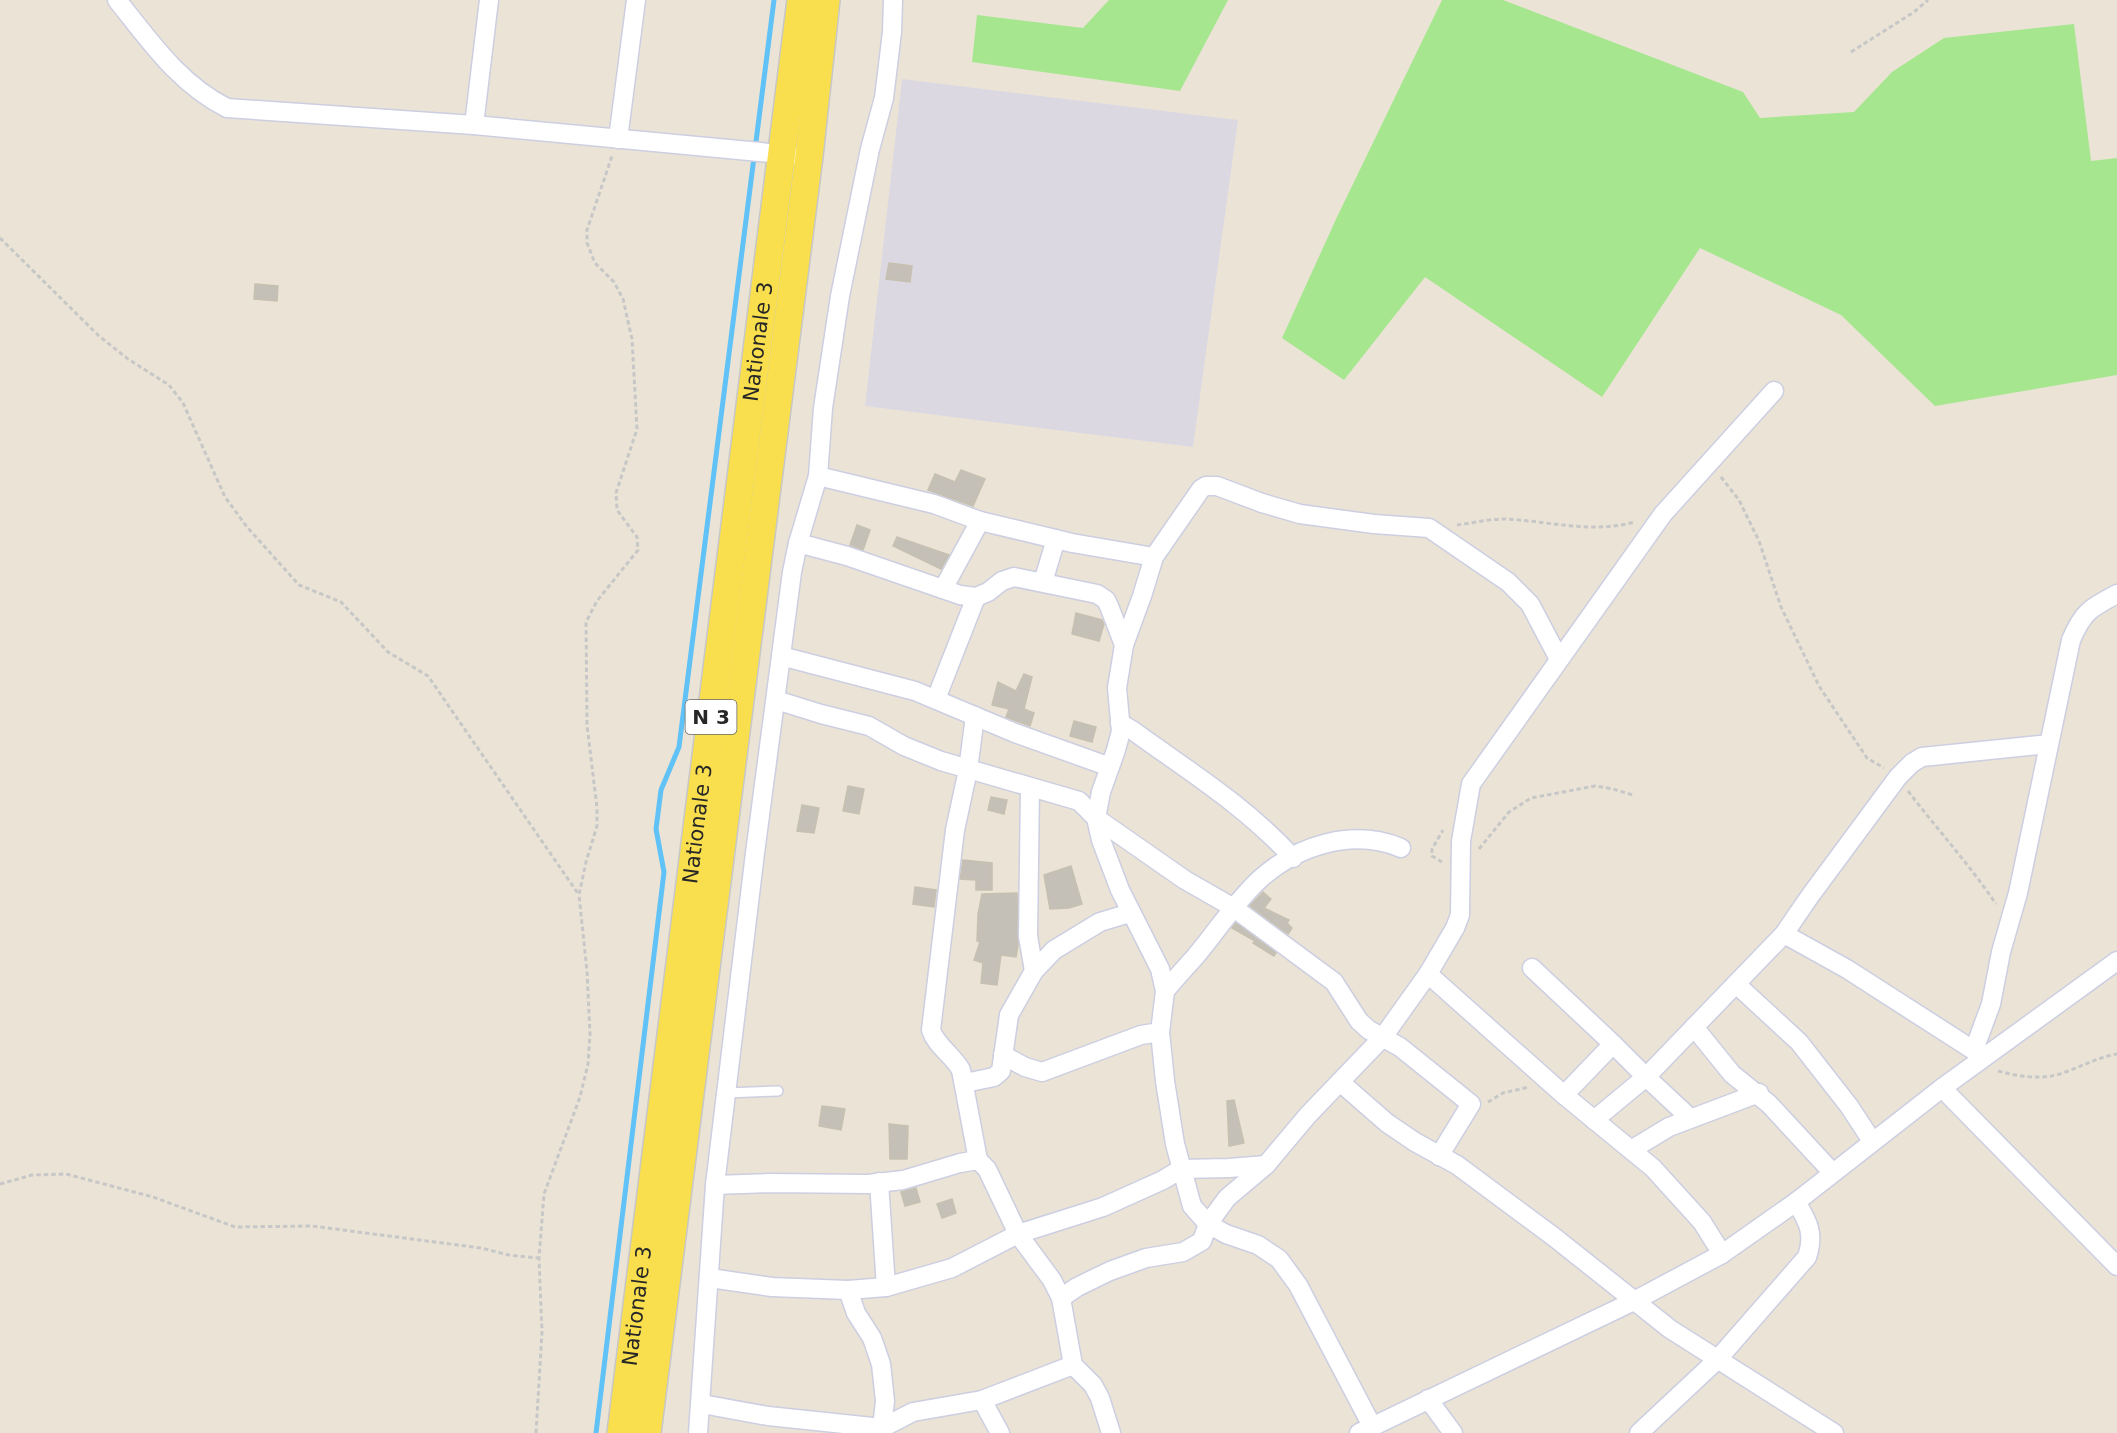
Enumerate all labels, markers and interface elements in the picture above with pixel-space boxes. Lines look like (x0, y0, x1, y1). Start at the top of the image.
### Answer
street label: Nationale 3 (739, 280, 778, 403)
road number: N 3 (686, 700, 736, 734)
street label: Nationale 3 (678, 762, 717, 885)
street label: Nationale 3 (618, 1245, 656, 1367)

